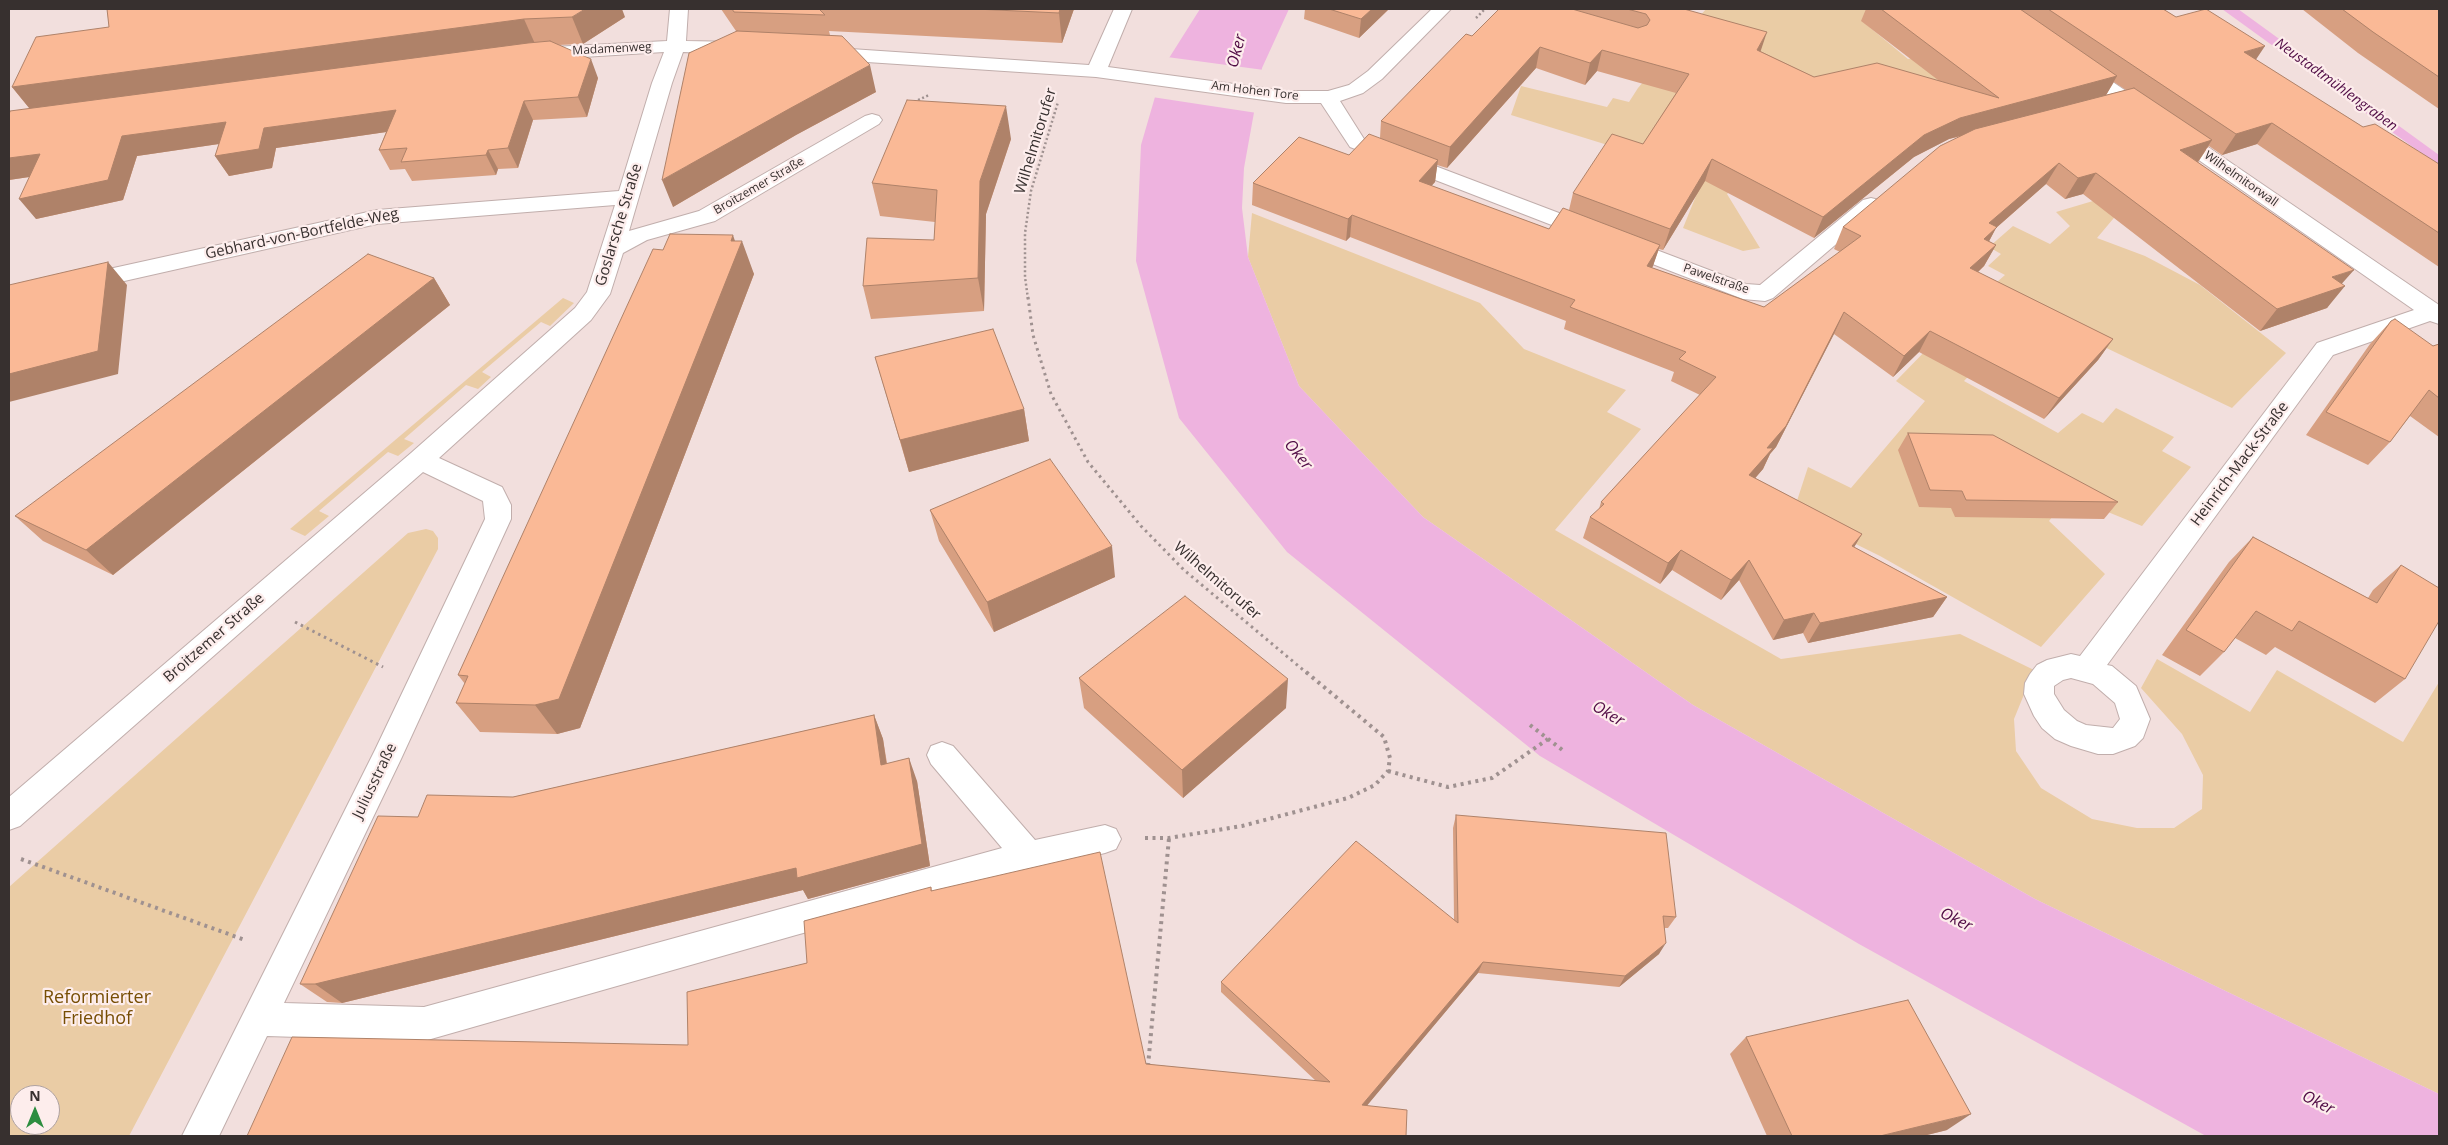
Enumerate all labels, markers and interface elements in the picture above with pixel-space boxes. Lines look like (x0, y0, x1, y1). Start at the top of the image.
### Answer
water label: Oker (1223, 32, 1251, 70)
water label: Neustadtmühlengraben (2272, 35, 2400, 135)
street label: Madamenweg (572, 40, 652, 58)
street label: Am Hohen Tore (1210, 78, 1300, 104)
street label: Wilhelmitorufer (1011, 86, 1061, 196)
street label: Wilhelmitorwall (2201, 148, 2281, 210)
street label: Broitzemer Straße (711, 154, 807, 218)
street label: Goslarsche Straße (592, 162, 646, 288)
street label: Gebhard-von-Bortfelde-Weg (204, 205, 400, 263)
street label: Pawelstraße (1681, 261, 1751, 297)
street label: Heinrich-Mack-Straße (2187, 398, 2293, 530)
water label: Oker (1280, 436, 1316, 474)
street label: Wilhelmitorufer (1170, 538, 1264, 624)
street label: Broitzemer Straße (160, 589, 268, 687)
water label: Oker (1589, 697, 1627, 731)
street label: Juliusstraße (349, 740, 401, 822)
water label: Oker (1937, 904, 1975, 936)
park label: Reformierter Friedhof (43, 987, 151, 1030)
north arrow (10, 1085, 60, 1135)
text: N (29, 1086, 41, 1105)
water label: Oker (2299, 1087, 2337, 1119)

